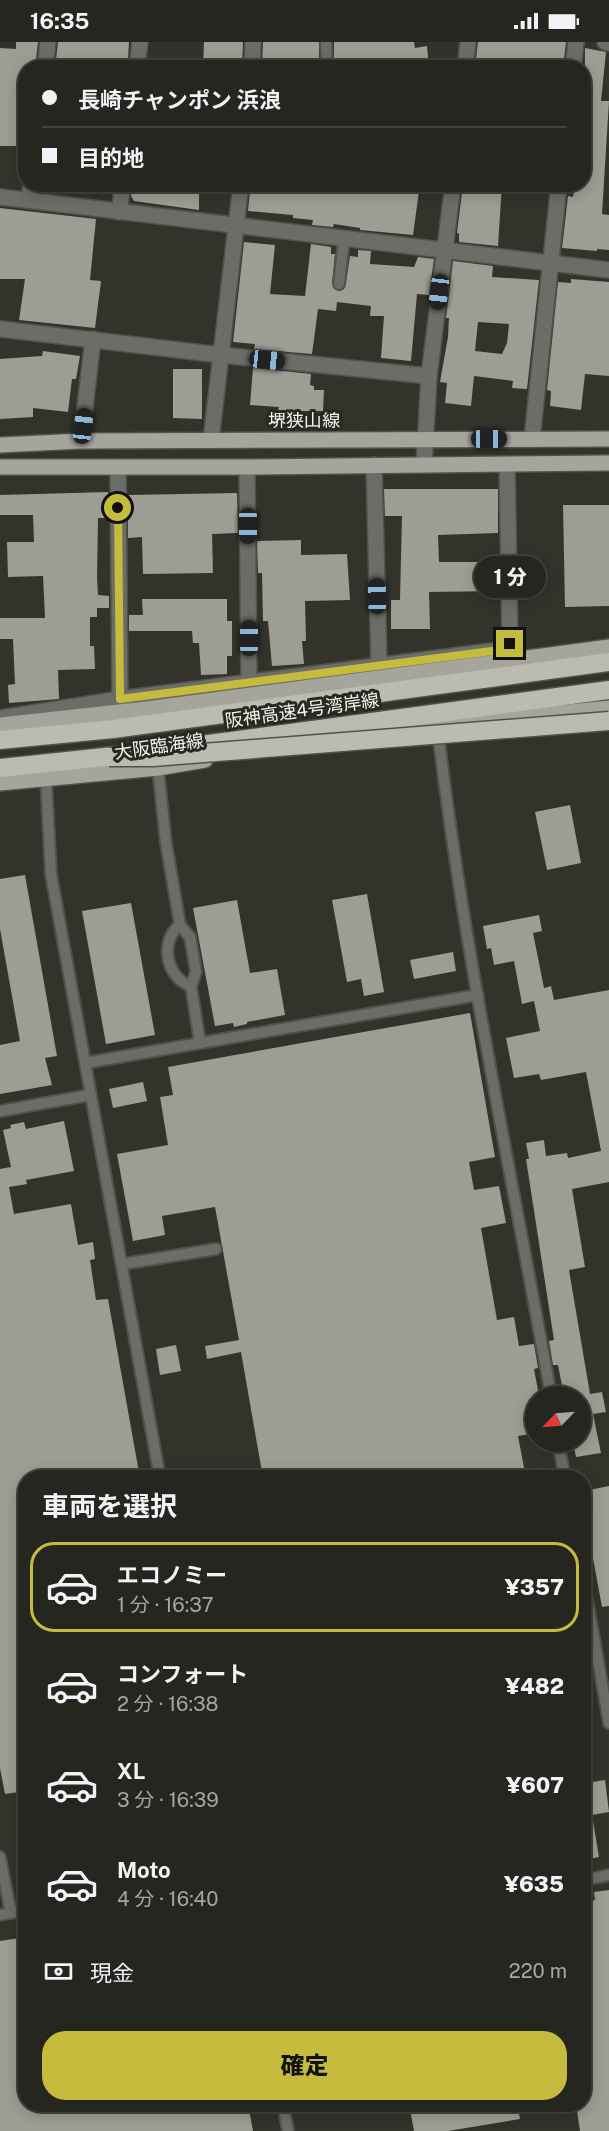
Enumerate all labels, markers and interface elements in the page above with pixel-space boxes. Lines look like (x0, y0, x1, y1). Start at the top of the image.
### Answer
text: 16:35 (30, 8, 89, 34)
text: 長崎チャンポン 浜浪 (78, 87, 281, 113)
text: 目的地 (78, 145, 144, 171)
car (428, 273, 450, 311)
car (248, 349, 286, 371)
car (72, 407, 94, 445)
street label: 堺狭山線 (268, 410, 340, 431)
car (471, 430, 507, 448)
route start (104, 494, 131, 521)
car (239, 508, 257, 544)
callout: 1 分 (474, 557, 546, 599)
text: 1 分 (493, 565, 527, 589)
car (368, 578, 386, 614)
car (240, 620, 258, 656)
route end (496, 630, 523, 657)
street label: 阪神高速4号湾岸線 (224, 689, 380, 731)
street label: 大阪臨海線 (113, 729, 205, 763)
north arrow (525, 1386, 591, 1452)
map controls (525, 1386, 591, 1452)
text: 車両を選択 (42, 1490, 177, 1522)
icon: car (45, 1560, 99, 1614)
text: エコノミー (117, 1562, 227, 1588)
text: ¥357 (505, 1574, 564, 1600)
text: 1 分 · 16:37 (117, 1593, 214, 1617)
icon: car (45, 1659, 99, 1713)
text: コンフォート (117, 1661, 248, 1687)
text: ¥482 (505, 1673, 564, 1699)
text: 2 分 · 16:38 (117, 1692, 218, 1716)
icon: car (45, 1758, 99, 1812)
text: XL (117, 1758, 145, 1784)
text: ¥607 (506, 1772, 564, 1798)
text: 3 分 · 16:39 (117, 1788, 219, 1812)
icon: car (45, 1857, 99, 1911)
text: Moto (117, 1857, 171, 1883)
text: ¥635 (504, 1871, 564, 1897)
text: 4 分 · 16:40 (117, 1887, 218, 1911)
icon: cash (42, 1955, 75, 1988)
text: 220 m (509, 1959, 567, 1983)
text: 現金 (90, 1960, 134, 1986)
button: 確定 (42, 2031, 567, 2100)

